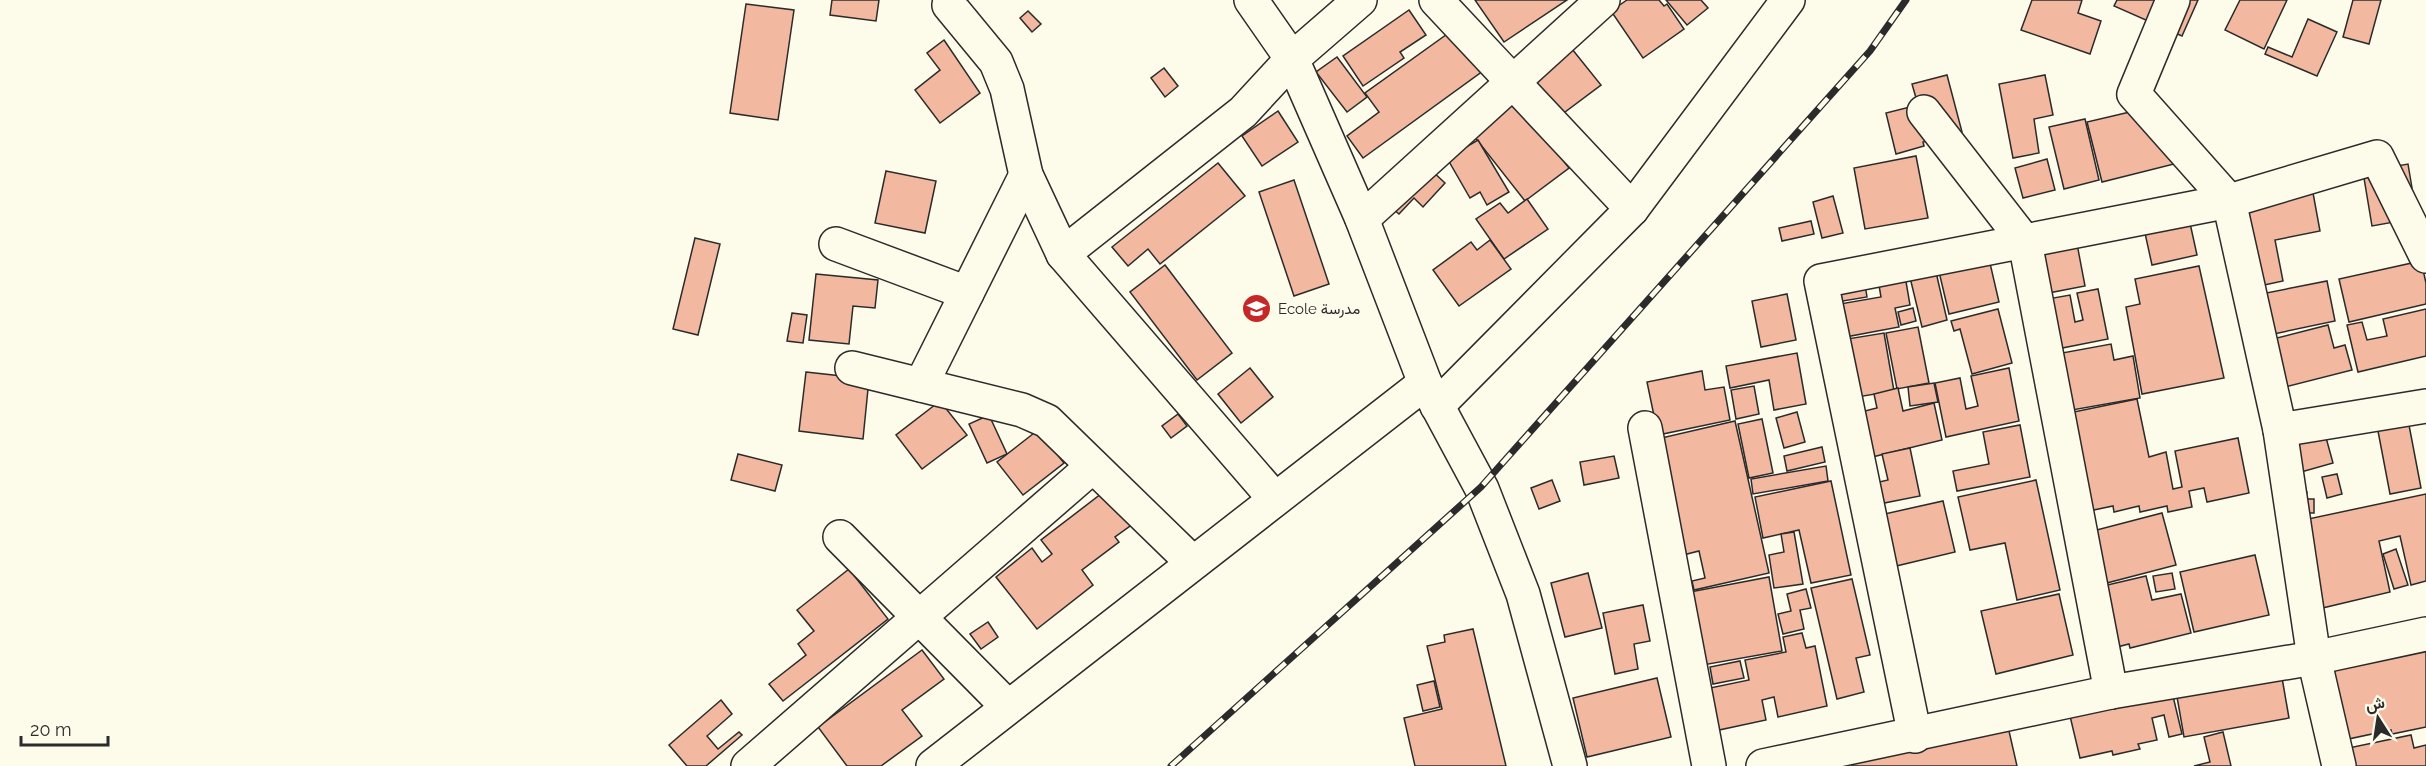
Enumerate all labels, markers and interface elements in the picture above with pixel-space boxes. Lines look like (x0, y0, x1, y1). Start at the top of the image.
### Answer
school or university icon: Ecole مدرسة (1241, 293, 1273, 325)
place label: Ecole مدرسة (1278, 300, 1360, 318)
north arrow (2348, 688, 2408, 748)
text: ش (2364, 693, 2386, 715)
scale bar (21, 709, 108, 747)
text: 20 m (30, 719, 72, 740)

